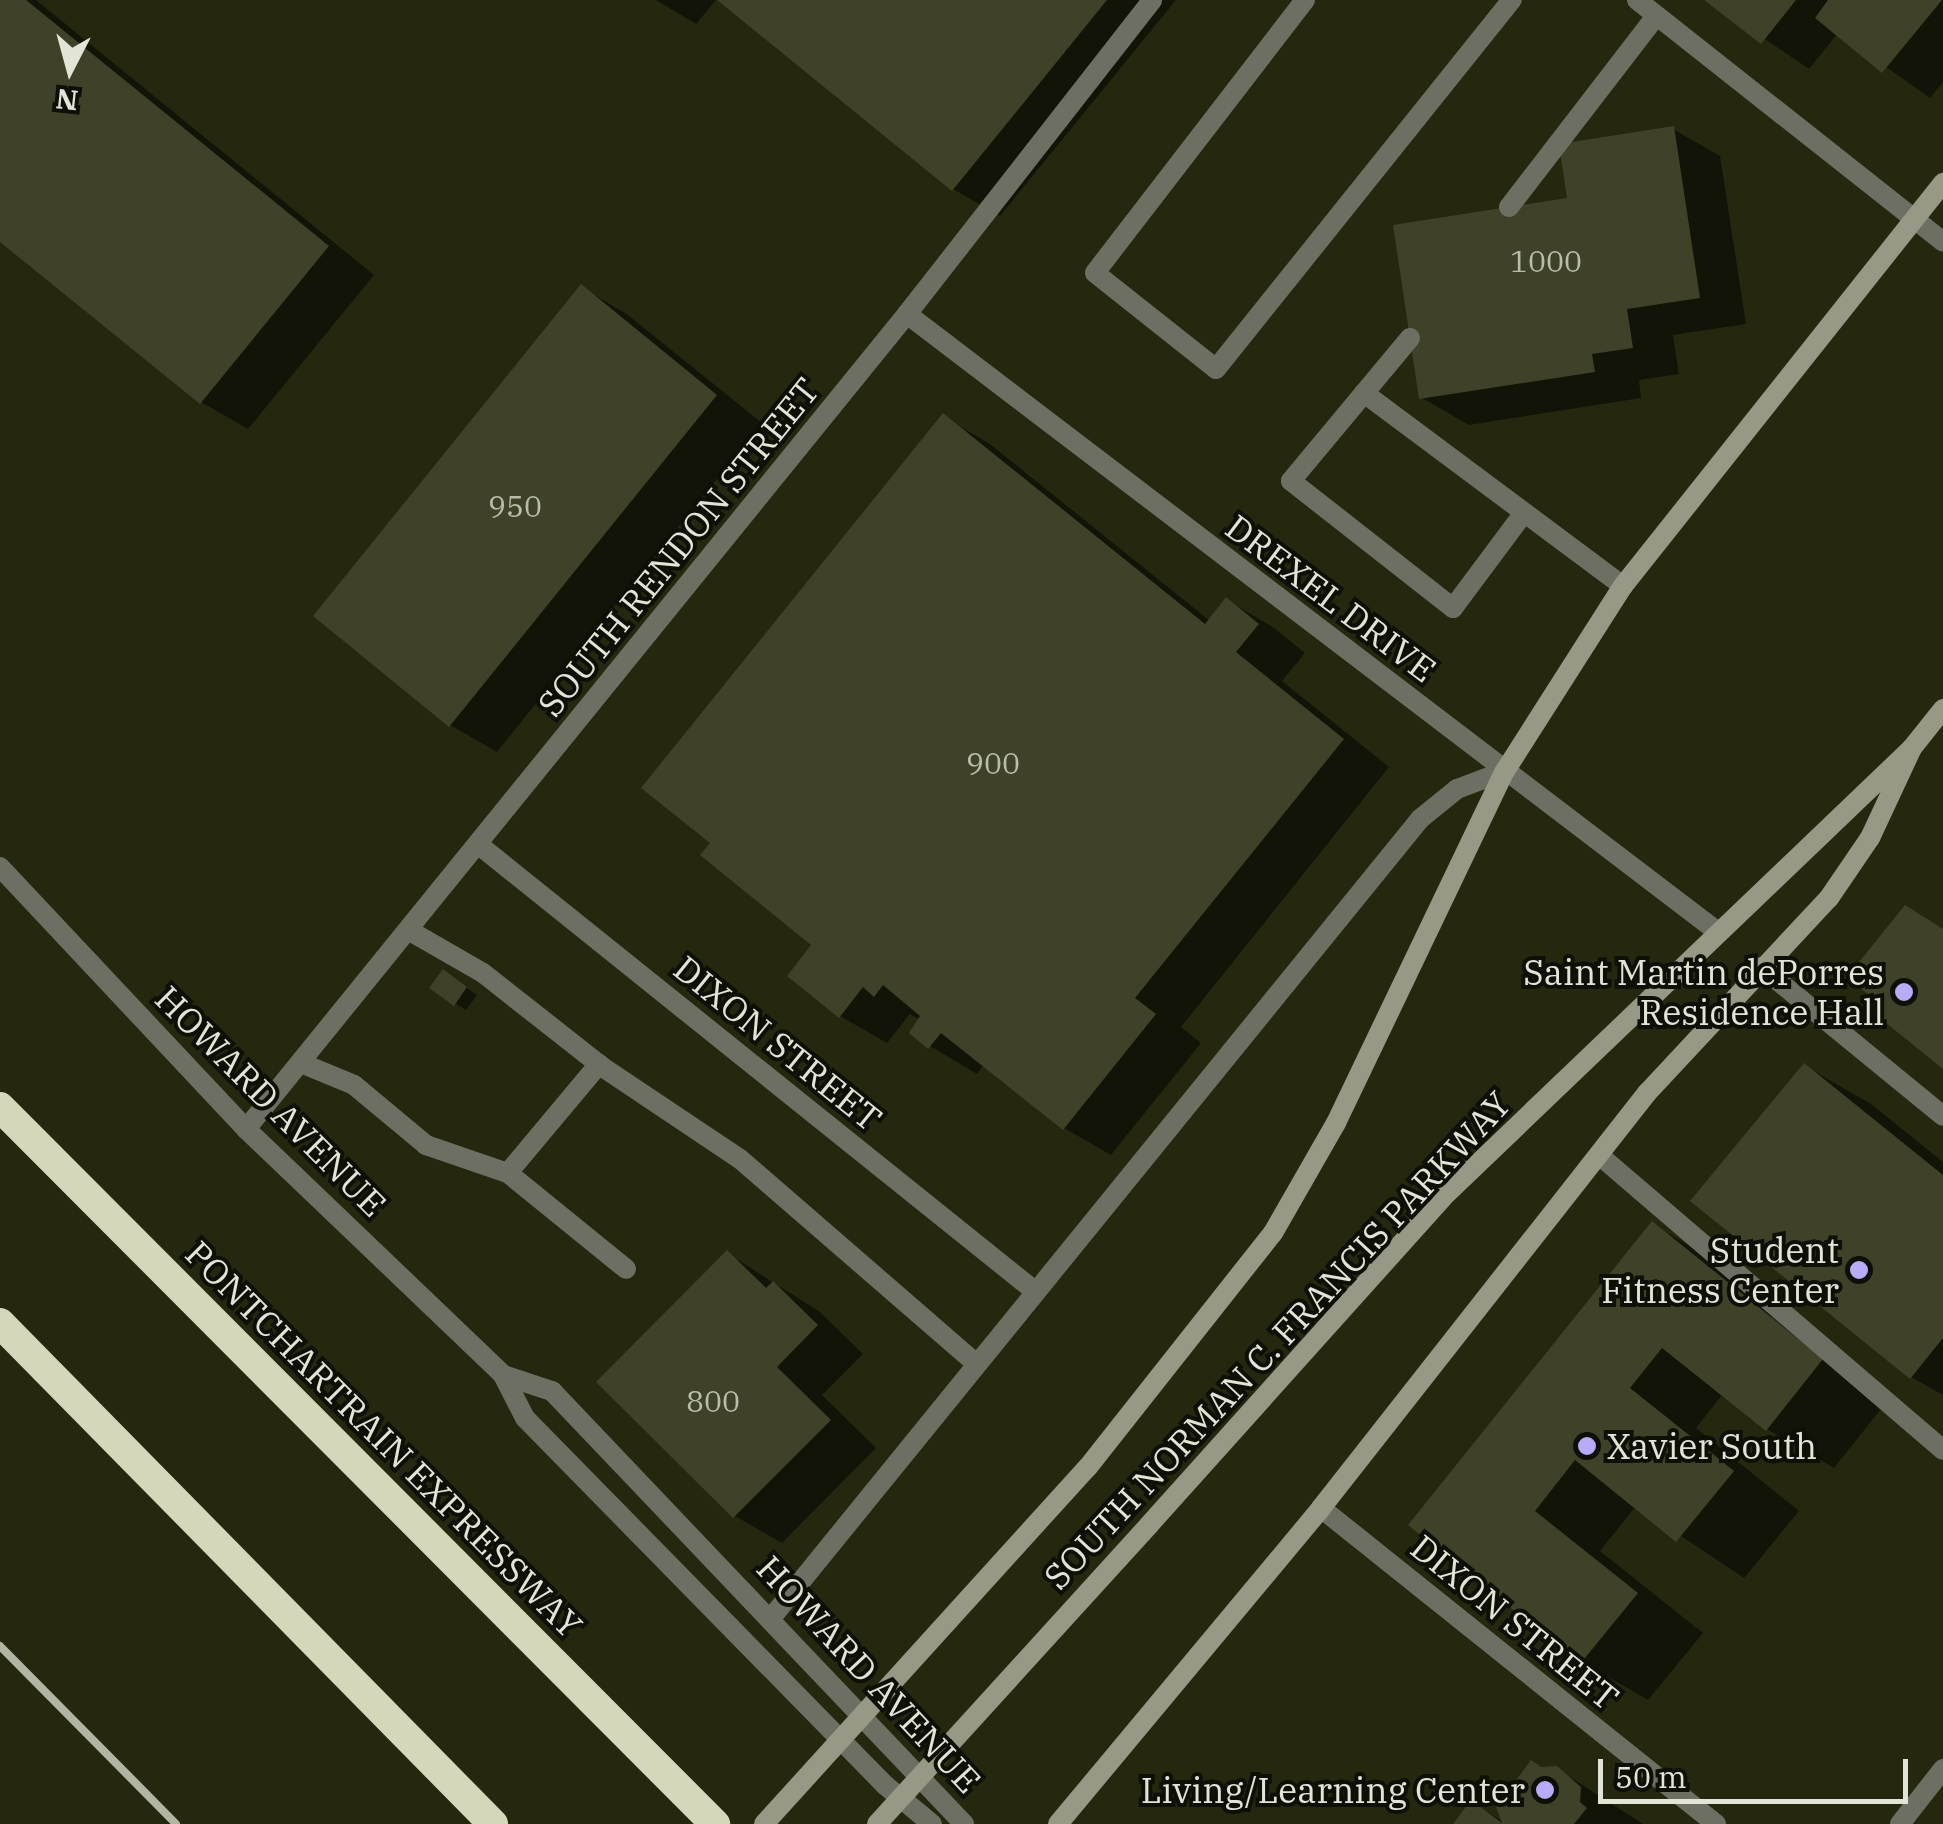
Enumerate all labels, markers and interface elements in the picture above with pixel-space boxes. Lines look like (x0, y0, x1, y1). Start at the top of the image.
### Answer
north arrow (20, 20, 120, 120)
text: N (54, 81, 80, 120)
house number: 1000 (1510, 243, 1582, 279)
street label: SOUTH RENDON STREET (529, 370, 827, 724)
house number: 950 (488, 488, 542, 524)
street label: DREXEL DRIVE (1218, 506, 1444, 690)
house number: 900 (966, 745, 1020, 781)
street label: DIXON STREET (666, 947, 890, 1139)
place label: Saint Martin dePorres Residence Hall (1523, 951, 1884, 1033)
street label: HOWARD AVENUE (147, 977, 395, 1225)
marker: Saint Martin dePorres Residence Hall (1893, 981, 1915, 1003)
street label: SOUTH NORMAN C. FRANCIS PARKWAY (1035, 1083, 1519, 1597)
place label: Student Fitness Center (1601, 1229, 1839, 1311)
street label: PONTCHARTRAIN EXPRESSWAY (177, 1232, 591, 1646)
marker: Student Fitness Center (1848, 1259, 1870, 1281)
house number: 800 (686, 1383, 740, 1419)
place label: Xavier South (1607, 1425, 1817, 1467)
marker: Xavier South (1576, 1435, 1598, 1457)
street label: DIXON STREET (1403, 1526, 1627, 1718)
street label: HOWARD AVENUE (748, 1547, 990, 1801)
scale bar (1603, 1739, 1913, 1801)
text: 50 m (1615, 1757, 1687, 1796)
place label: Living/Learning Center (1141, 1769, 1525, 1811)
marker: Living/Learning Center (1534, 1779, 1556, 1801)

